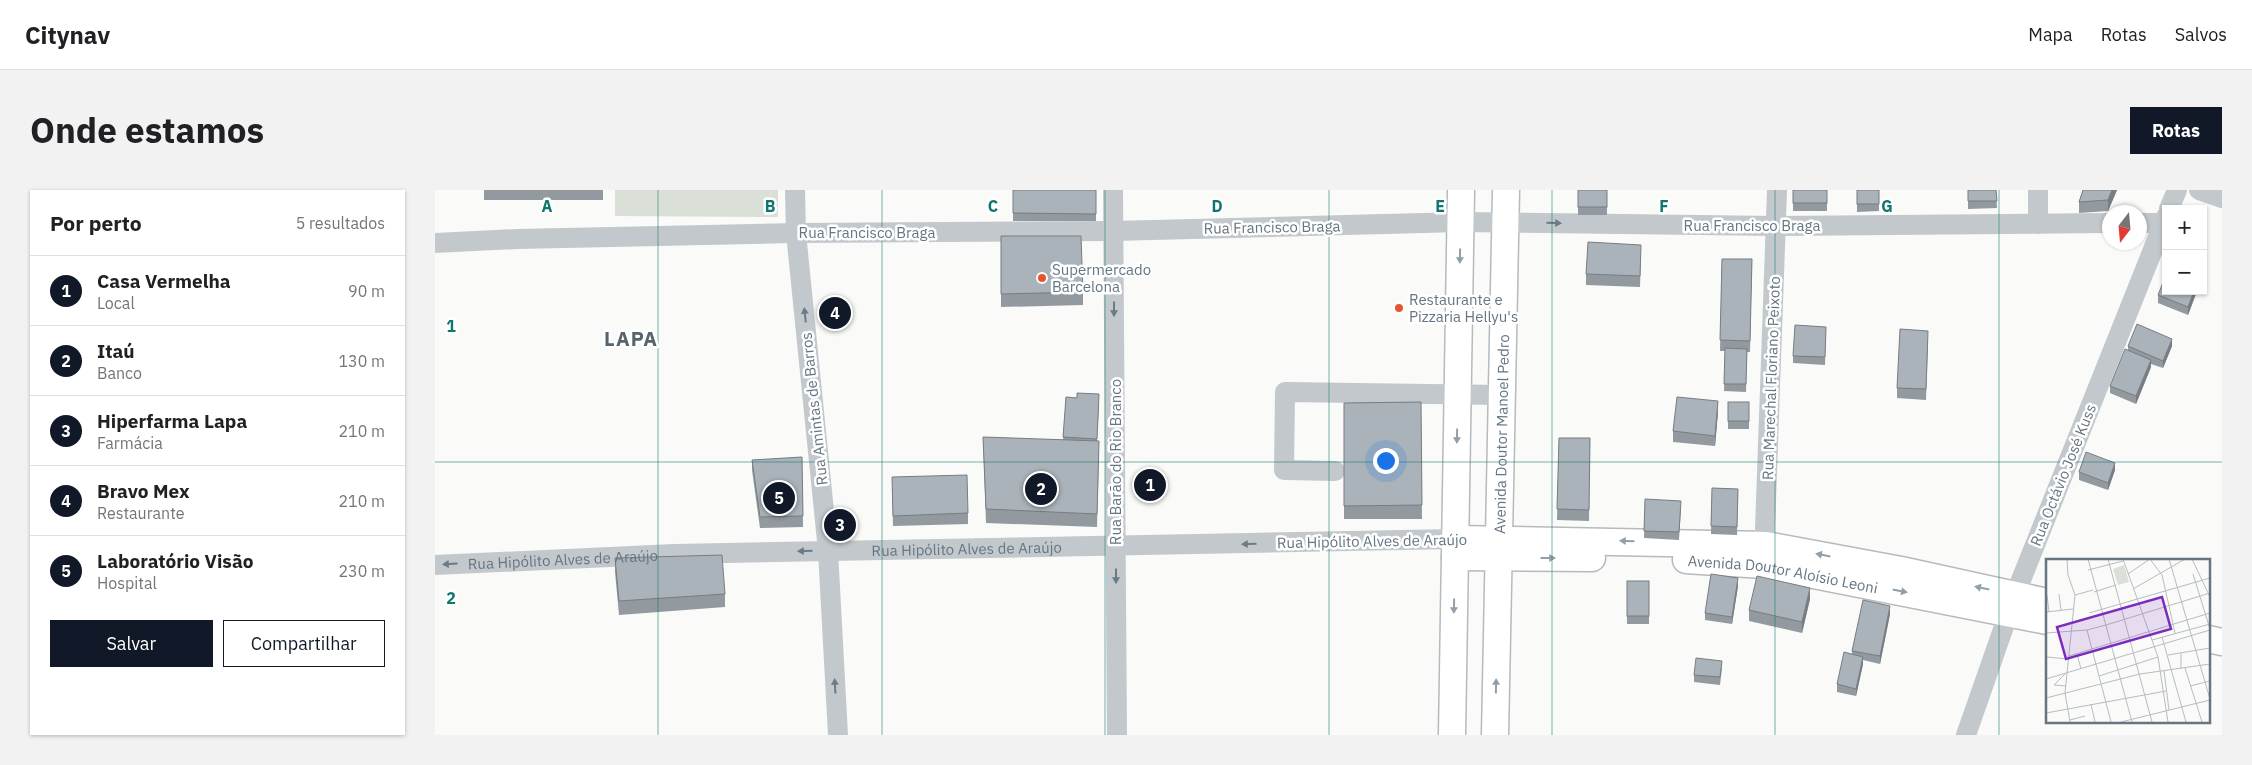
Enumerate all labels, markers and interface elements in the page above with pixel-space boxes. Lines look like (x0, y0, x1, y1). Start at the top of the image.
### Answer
text: Citynav (25, 19, 110, 51)
text: Mapa (2028, 23, 2073, 46)
text: Rotas (2101, 23, 2147, 46)
text: Salvos (2175, 23, 2227, 46)
text: Onde estamos (30, 107, 264, 153)
button: Rotas (2130, 107, 2222, 154)
text: A (542, 196, 553, 216)
text: B (765, 196, 776, 216)
text: C (988, 196, 998, 216)
text: D (1211, 196, 1223, 216)
text: E (1435, 196, 1445, 216)
text: F (1659, 196, 1669, 216)
text: G (1881, 196, 1893, 216)
north arrow (2102, 205, 2147, 250)
map controls (2162, 205, 2207, 295)
button: + (2162, 205, 2207, 250)
text: Por perto (50, 209, 142, 237)
text: 5 resultados (296, 213, 385, 233)
street label: Rua Francisco Braga (1203, 216, 1341, 238)
street label: Rua Francisco Braga (1684, 216, 1820, 235)
one-way arrow (1546, 220, 1562, 228)
street label: Rua Francisco Braga (799, 223, 935, 242)
one-way arrow (1456, 248, 1464, 264)
button: − (2162, 250, 2207, 295)
place label: Supermercado Barcelona (1052, 260, 1151, 296)
text: Casa Vermelha (97, 269, 231, 293)
marker: Supermercado Barcelona (1036, 272, 1048, 284)
street label: Rua Marechal Floriano Peixoto (1758, 276, 1784, 480)
text: 1 (61, 281, 71, 301)
text: 90 m (348, 281, 385, 301)
place label: Restaurante e Pizzaria Hellyu's (1409, 290, 1518, 326)
text: Local (97, 293, 135, 313)
pin: 4 (819, 294, 851, 332)
one-way arrow (1110, 301, 1118, 317)
marker: Restaurante e Pizzaria Hellyu's (1393, 302, 1405, 314)
one-way arrow (800, 307, 808, 323)
text: 1 (446, 316, 456, 336)
district label: LAPA (604, 325, 658, 352)
street label: Rua Amintas de Barros (797, 332, 831, 486)
street label: Avenida Doutor Manoel Pedro (1490, 334, 1513, 534)
text: Itaú (97, 339, 135, 363)
text: 2 (61, 351, 71, 371)
text: 130 m (338, 351, 385, 371)
text: Banco (97, 363, 142, 383)
street label: Rua Barão do Rio Branco (1106, 379, 1125, 545)
street label: Rua Octávio José Kuss (2026, 401, 2100, 549)
text: Hiperfarma Lapa (97, 409, 247, 433)
text: 3 (61, 421, 71, 441)
text: 210 m (338, 421, 385, 441)
one-way arrow (1453, 428, 1461, 444)
text: Farmácia (97, 433, 163, 453)
your location (1373, 448, 1399, 474)
pin: 1 (1134, 466, 1166, 504)
pin: 2 (1025, 470, 1057, 508)
text: Bravo Mex (97, 479, 190, 503)
pin: 5 (763, 479, 795, 517)
text: 4 (61, 491, 71, 511)
text: 210 m (338, 491, 385, 511)
text: Restaurante (97, 503, 185, 523)
pin: 3 (824, 506, 856, 544)
street label: Rua Hipólito Alves de Araújo (1277, 530, 1467, 552)
street label: Rua Hipólito Alves de Araújo (871, 537, 1062, 560)
one-way arrow (1618, 537, 1634, 545)
one-way arrow (1241, 540, 1257, 548)
street label: Rua Hipólito Alves de Araújo (467, 545, 658, 573)
one-way arrow (796, 548, 812, 556)
text: Laboratório Visão (97, 549, 253, 573)
street label: Avenida Doutor Aloísio Leoni (1687, 551, 1880, 597)
one-way arrow (1815, 551, 1831, 559)
one-way arrow (1540, 554, 1556, 562)
inset map (2046, 559, 2209, 722)
one-way arrow (442, 560, 458, 568)
text: 5 (61, 561, 71, 581)
text: 230 m (338, 561, 385, 581)
one-way arrow (1112, 568, 1120, 584)
text: Hospital (97, 573, 157, 593)
one-way arrow (1975, 584, 1990, 592)
text: 2 (446, 588, 456, 608)
one-way arrow (1892, 588, 1908, 596)
one-way arrow (1450, 598, 1458, 614)
button: Salvar (50, 620, 213, 667)
button: Compartilhar (223, 620, 385, 667)
one-way arrow (831, 678, 839, 694)
one-way arrow (1493, 678, 1501, 694)

